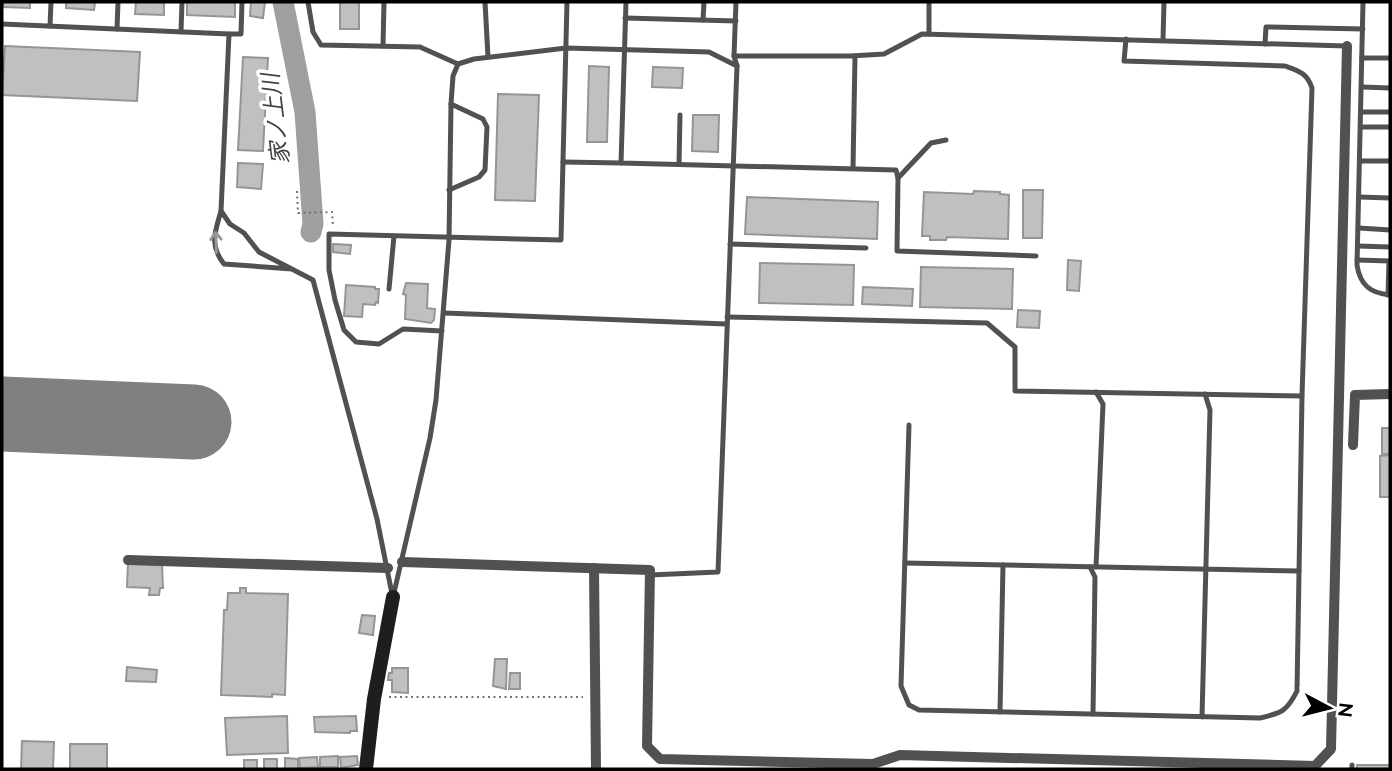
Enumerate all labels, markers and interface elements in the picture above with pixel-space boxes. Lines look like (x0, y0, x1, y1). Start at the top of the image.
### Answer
water label: 家ノ上川 (256, 69, 294, 166)
one-way arrow (209, 231, 222, 254)
north arrow (1294, 673, 1364, 743)
text: N (1334, 702, 1358, 719)

